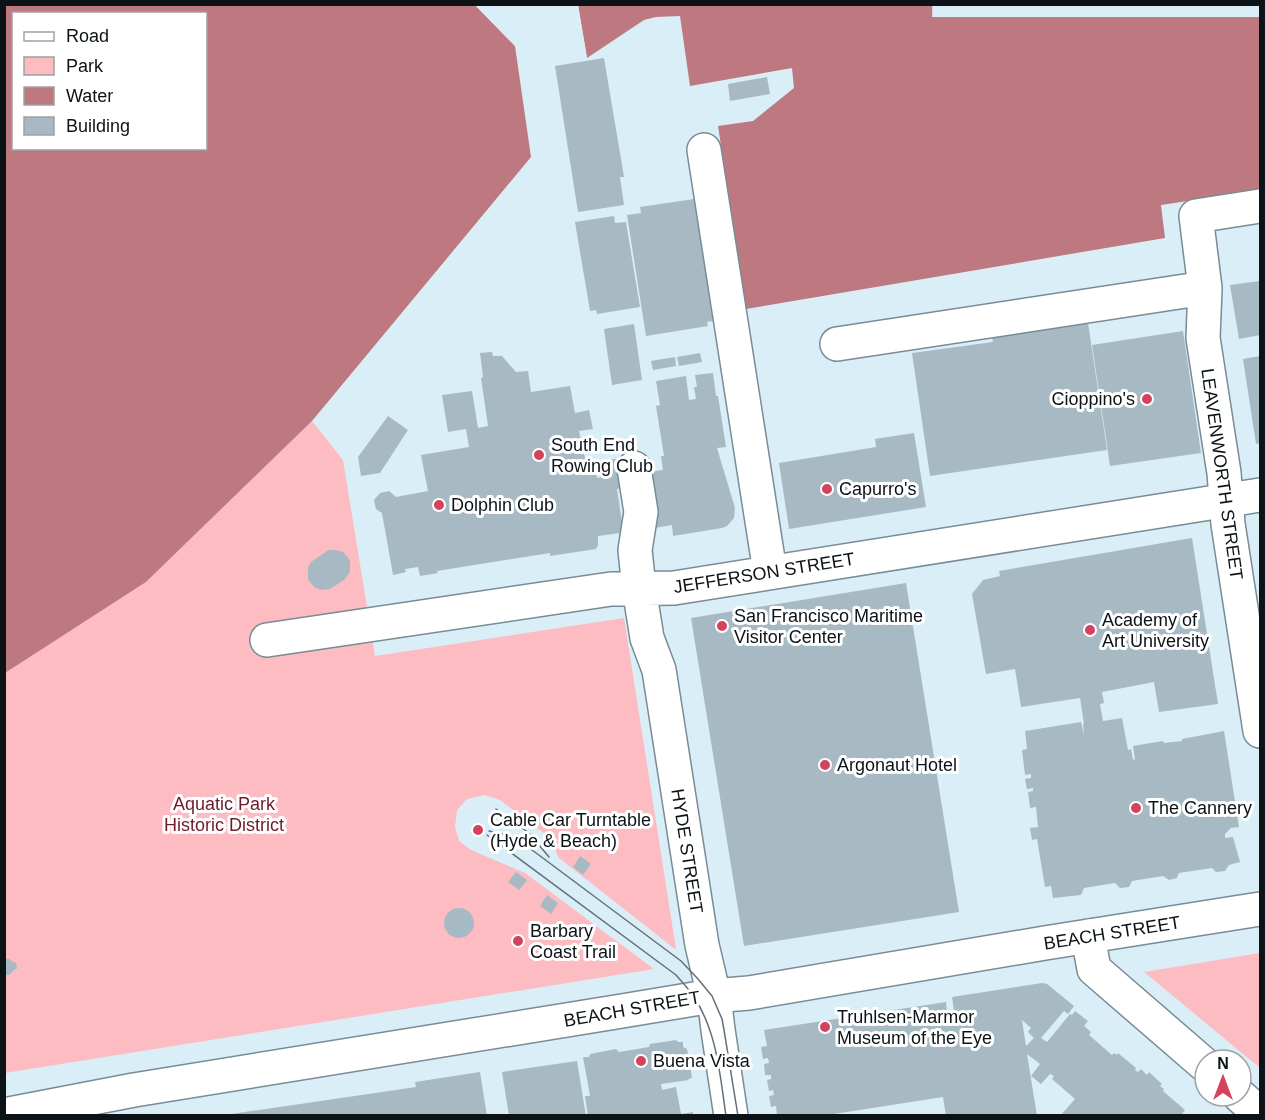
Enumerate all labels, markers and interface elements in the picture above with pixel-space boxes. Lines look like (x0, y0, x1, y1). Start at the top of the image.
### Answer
legend (12, 12, 207, 150)
text: Road (66, 26, 109, 46)
text: Park (66, 56, 104, 76)
text: Water (66, 86, 113, 106)
text: Building (66, 116, 130, 136)
street label: LEAVENWORTH STREET (1197, 367, 1247, 581)
place label: Cioppino's (1052, 389, 1135, 409)
marker: Cioppino's (1140, 392, 1154, 406)
place label: South End Rowing Club (551, 435, 653, 476)
marker: South End Rowing Club (532, 448, 546, 462)
place label: Capurro's (839, 479, 916, 499)
marker: Capurro's (820, 482, 834, 496)
place label: Dolphin Club (451, 495, 554, 515)
marker: Dolphin Club (432, 498, 446, 512)
street label: JEFFERSON STREET (672, 549, 856, 597)
place label: San Francisco Maritime Visitor Center (734, 606, 923, 647)
place label: Academy of Art University (1102, 610, 1209, 651)
marker: San Francisco Maritime Visitor Center (715, 619, 729, 633)
marker: Academy of Art University (1083, 623, 1097, 637)
place label: Argonaut Hotel (837, 755, 957, 775)
marker: Argonaut Hotel (818, 758, 832, 772)
street label: HYDE STREET (667, 787, 707, 915)
park label: Aquatic Park Historic District (164, 794, 284, 835)
place label: The Cannery (1148, 798, 1252, 818)
marker: The Cannery (1129, 801, 1143, 815)
place label: Cable Car Turntable (Hyde & Beach) (490, 810, 651, 851)
marker: Cable Car Turntable (Hyde & Beach) (471, 823, 485, 837)
street label: BEACH STREET (1042, 912, 1182, 954)
place label: Barbary Coast Trail (530, 921, 616, 962)
marker: Barbary Coast Trail (511, 934, 525, 948)
street label: BEACH STREET (562, 987, 702, 1031)
place label: Truhlsen-Marmor Museum of the Eye (837, 1007, 992, 1048)
marker: Truhlsen-Marmor Museum of the Eye (818, 1020, 832, 1034)
north arrow (1193, 1048, 1253, 1108)
place label: Buena Vista (653, 1051, 751, 1071)
marker: Buena Vista (634, 1054, 648, 1068)
text: N (1217, 1055, 1229, 1072)

